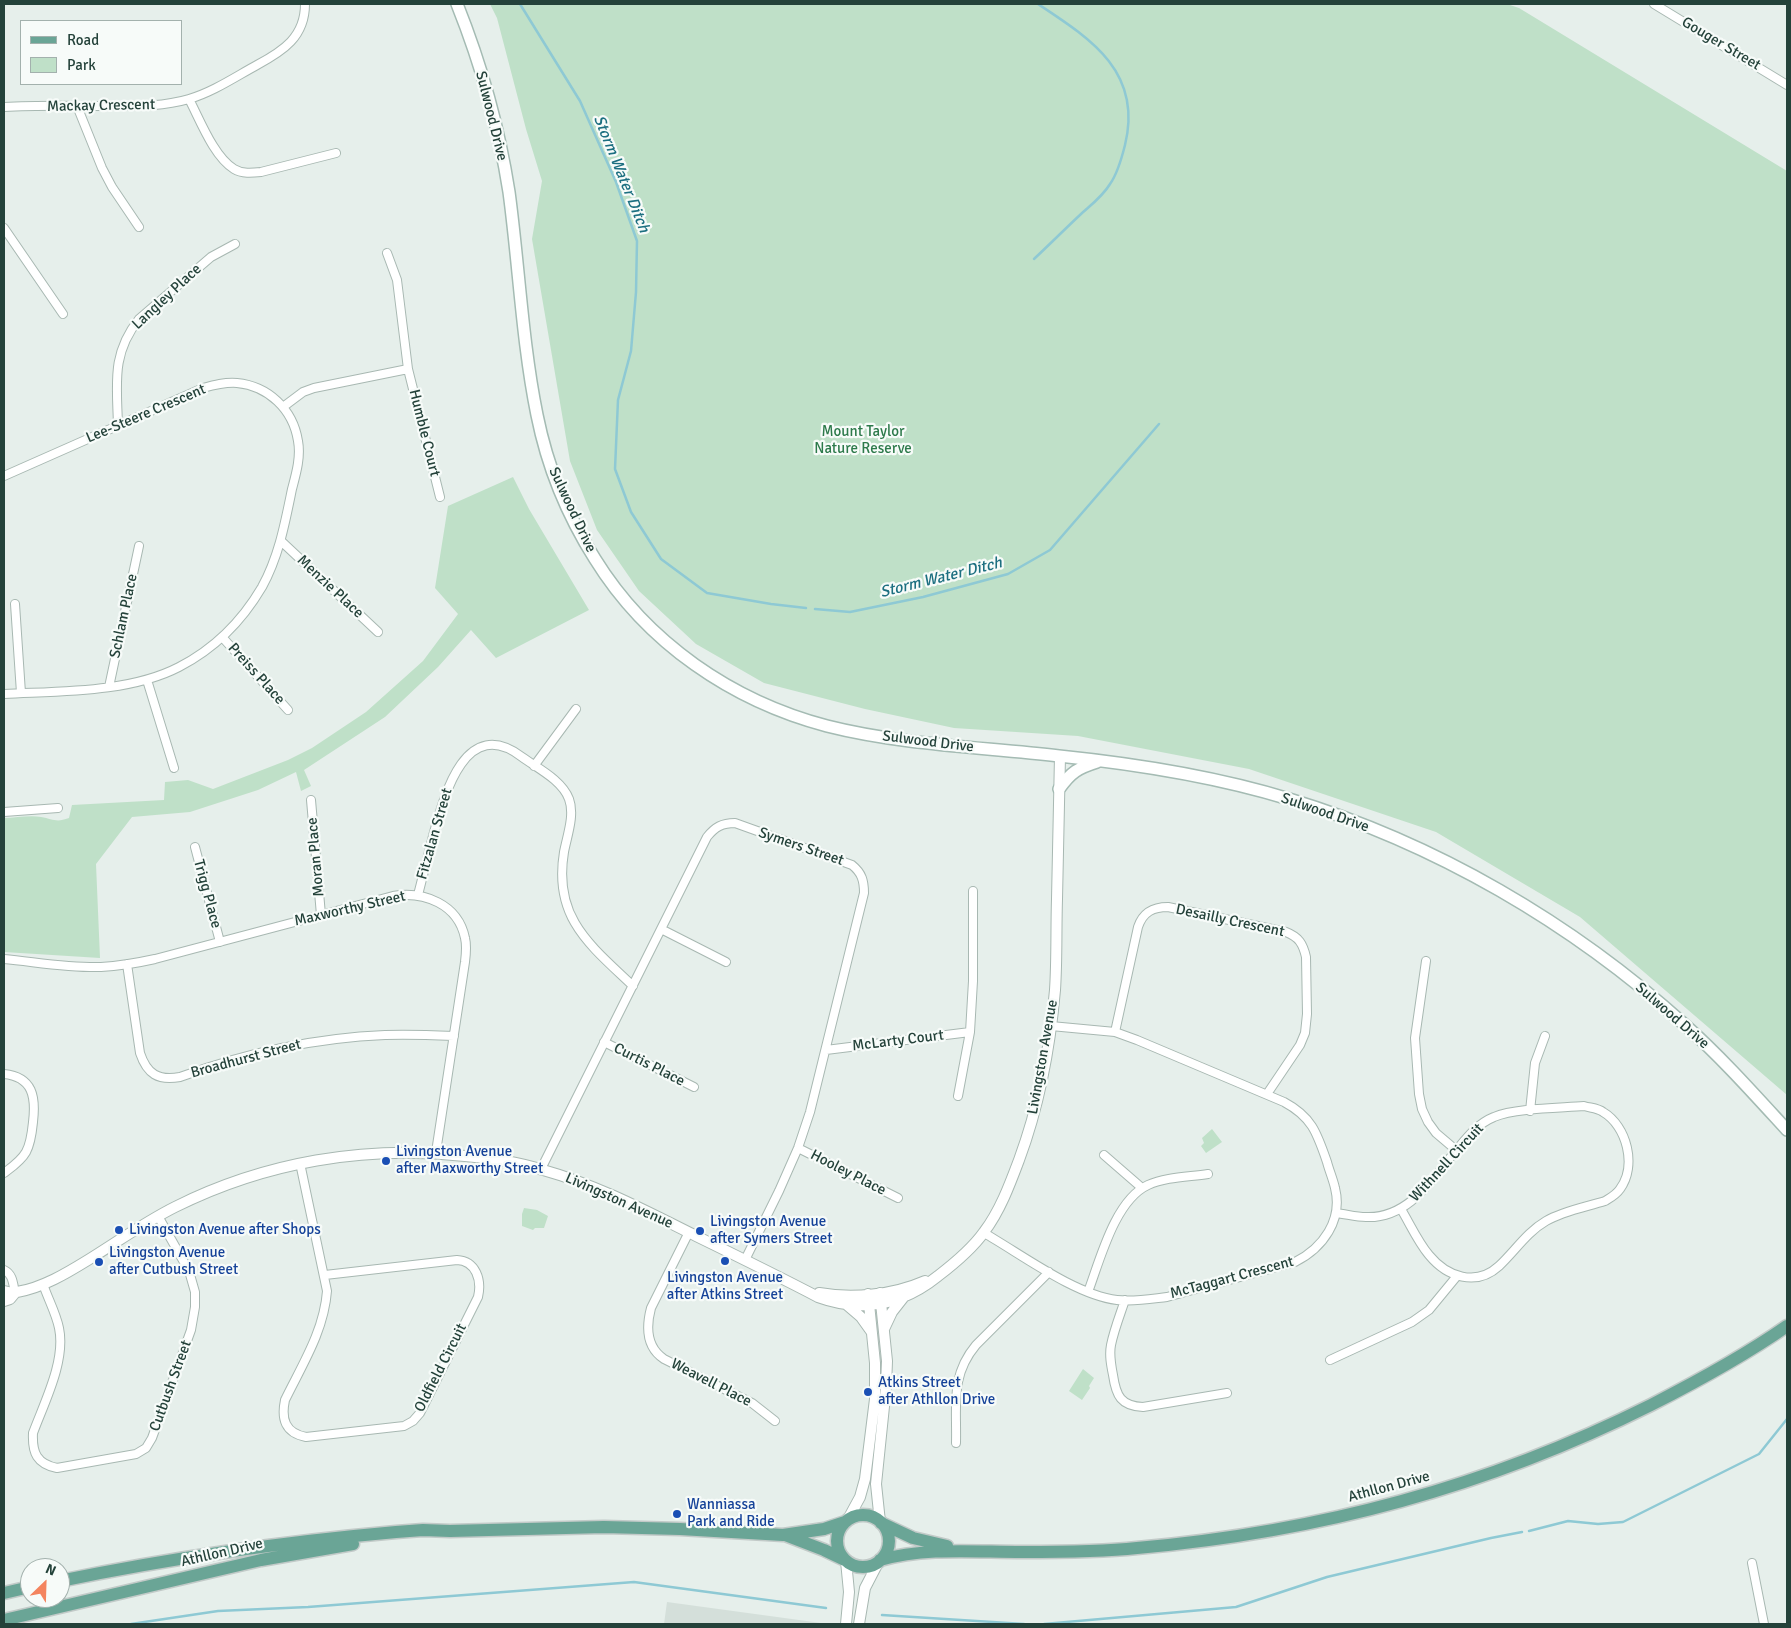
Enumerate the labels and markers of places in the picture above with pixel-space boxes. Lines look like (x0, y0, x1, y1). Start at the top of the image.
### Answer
place label: Livingston Avenue after Maxworthy Street (396, 1143, 543, 1178)
marker: Livingston Avenue after Maxworthy Street (380, 1155, 392, 1167)
place label: Livingston Avenue after Symers Street (710, 1213, 833, 1248)
place label: Livingston Avenue after Shops (129, 1221, 321, 1239)
marker: Livingston Avenue after Shops (113, 1224, 125, 1236)
marker: Livingston Avenue after Symers Street (694, 1225, 706, 1237)
place label: Livingston Avenue after Cutbush Street (109, 1244, 238, 1279)
marker: Livingston Avenue after Atkins Street (719, 1255, 731, 1267)
marker: Livingston Avenue after Cutbush Street (93, 1256, 105, 1268)
place label: Livingston Avenue after Atkins Street (667, 1269, 783, 1304)
place label: Atkins Street after Athllon Drive (878, 1374, 995, 1409)
marker: Atkins Street after Athllon Drive (862, 1386, 874, 1398)
place label: Wanniassa Park and Ride (687, 1496, 775, 1531)
marker: Wanniassa Park and Ride (671, 1508, 683, 1520)

